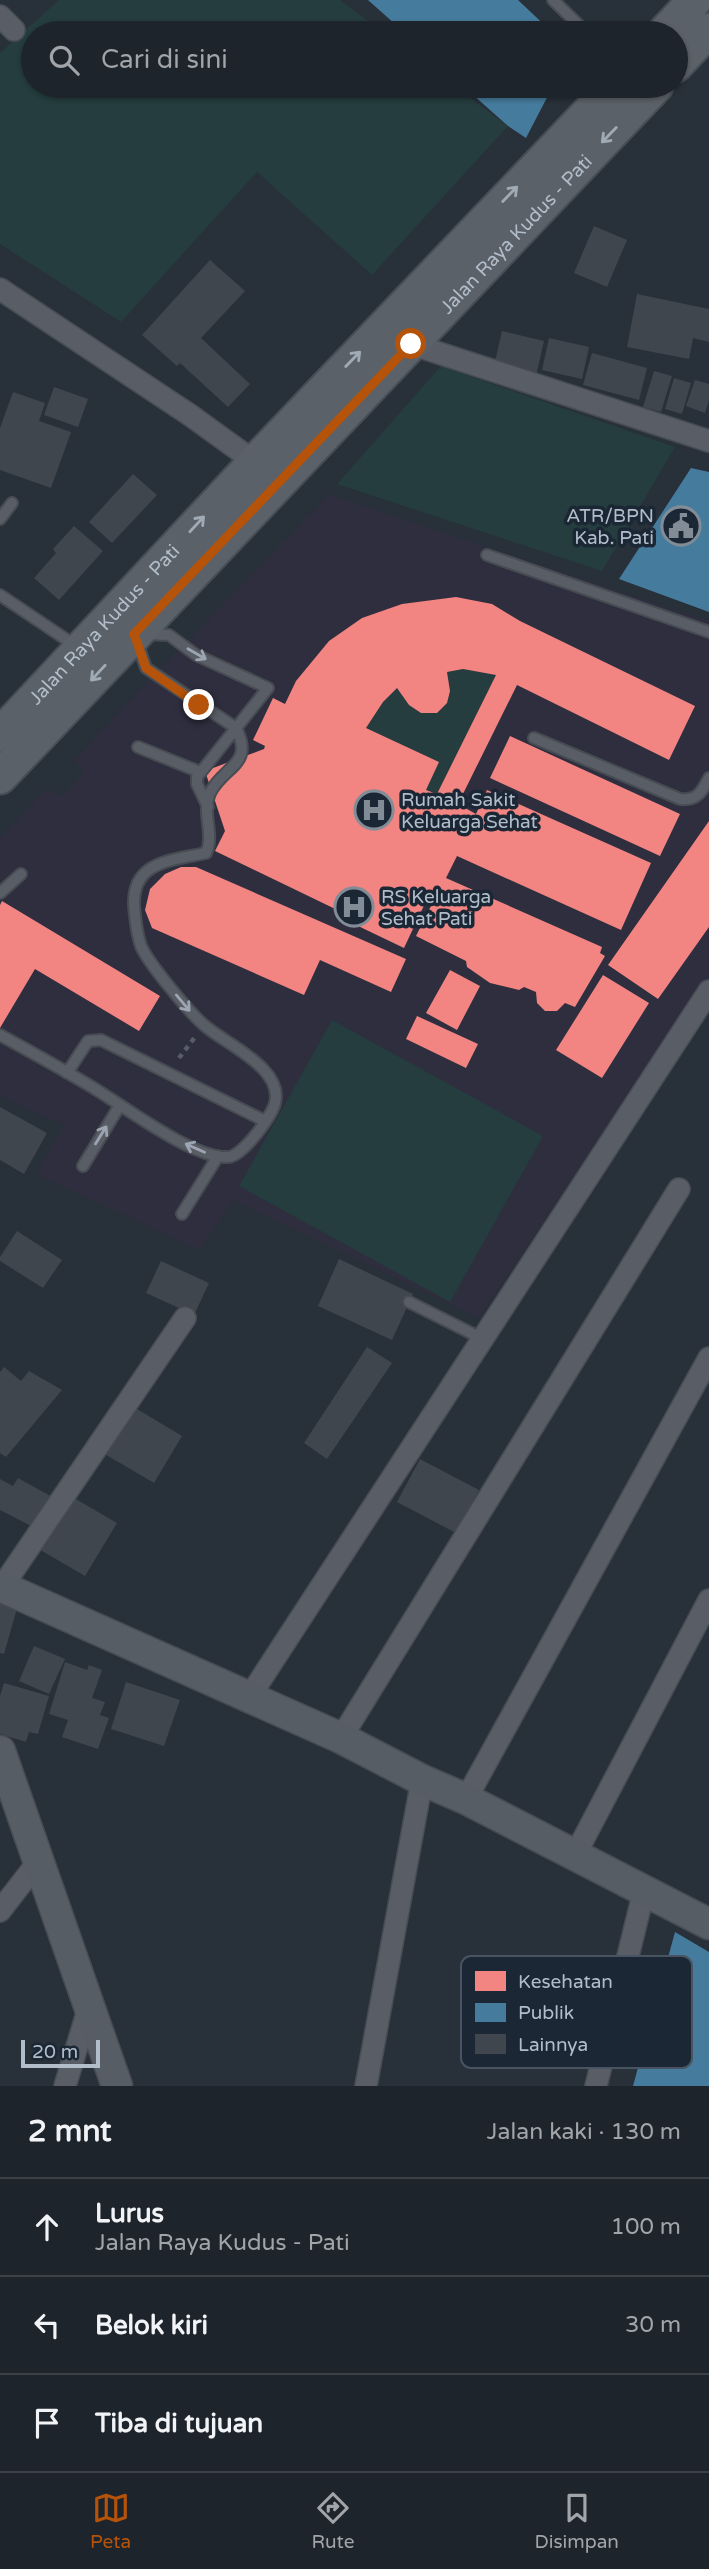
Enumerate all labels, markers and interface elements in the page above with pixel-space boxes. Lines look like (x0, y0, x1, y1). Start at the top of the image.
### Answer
search box (21, 21, 688, 98)
icon: search (45, 41, 83, 79)
text: Cari di sini (101, 44, 228, 75)
one-way arrow (601, 126, 618, 143)
street label: Jalan Raya Kudus - Pati (436, 151, 597, 318)
one-way arrow (502, 186, 519, 203)
route start (395, 328, 426, 359)
one-way arrow (345, 351, 362, 368)
place label: ATR/BPN Kab. Pati (566, 505, 654, 549)
public building icon: ATR/BPN Kab. Pati (660, 505, 702, 547)
one-way arrow (189, 516, 206, 533)
street label: Jalan Raya Kudus - Pati (25, 540, 184, 709)
one-way arrow (186, 647, 206, 661)
one-way arrow (89, 664, 106, 681)
route end (183, 689, 214, 720)
hospital icon: Rumah Sakit Keluarga Sehat (353, 789, 395, 831)
place label: Rumah Sakit Keluarga Sehat (401, 789, 538, 833)
hospital icon: RS Keluarga Sehat Pati (333, 886, 375, 928)
place label: RS Keluarga Sehat Pati (381, 886, 491, 930)
one-way arrow (175, 993, 191, 1011)
one-way arrow (95, 1126, 109, 1146)
one-way arrow (185, 1141, 206, 1154)
legend (461, 1956, 692, 2068)
text: Kesehatan (518, 1971, 613, 1993)
text: Publik (518, 2002, 574, 2024)
text: Lainnya (518, 2034, 588, 2056)
scale bar (21, 2037, 100, 2069)
text: 20 m (32, 2041, 78, 2063)
text: 2 mnt (28, 2113, 112, 2150)
text: Jalan kaki · 130 m (487, 2118, 681, 2146)
text: Lurus (95, 2198, 164, 2229)
icon: ahead (28, 2208, 66, 2246)
text: 100 m (611, 2213, 681, 2241)
text: Jalan Raya Kudus - Pati (95, 2229, 350, 2257)
icon: left (28, 2306, 66, 2344)
text: Belok kiri (95, 2310, 208, 2341)
text: 30 m (625, 2311, 681, 2339)
icon: arrive (28, 2404, 66, 2442)
text: Tiba di tujuan (95, 2408, 263, 2439)
tab: Peta (90, 2489, 131, 2553)
tab: Rute (311, 2489, 354, 2553)
tab: Disimpan (535, 2489, 619, 2553)

